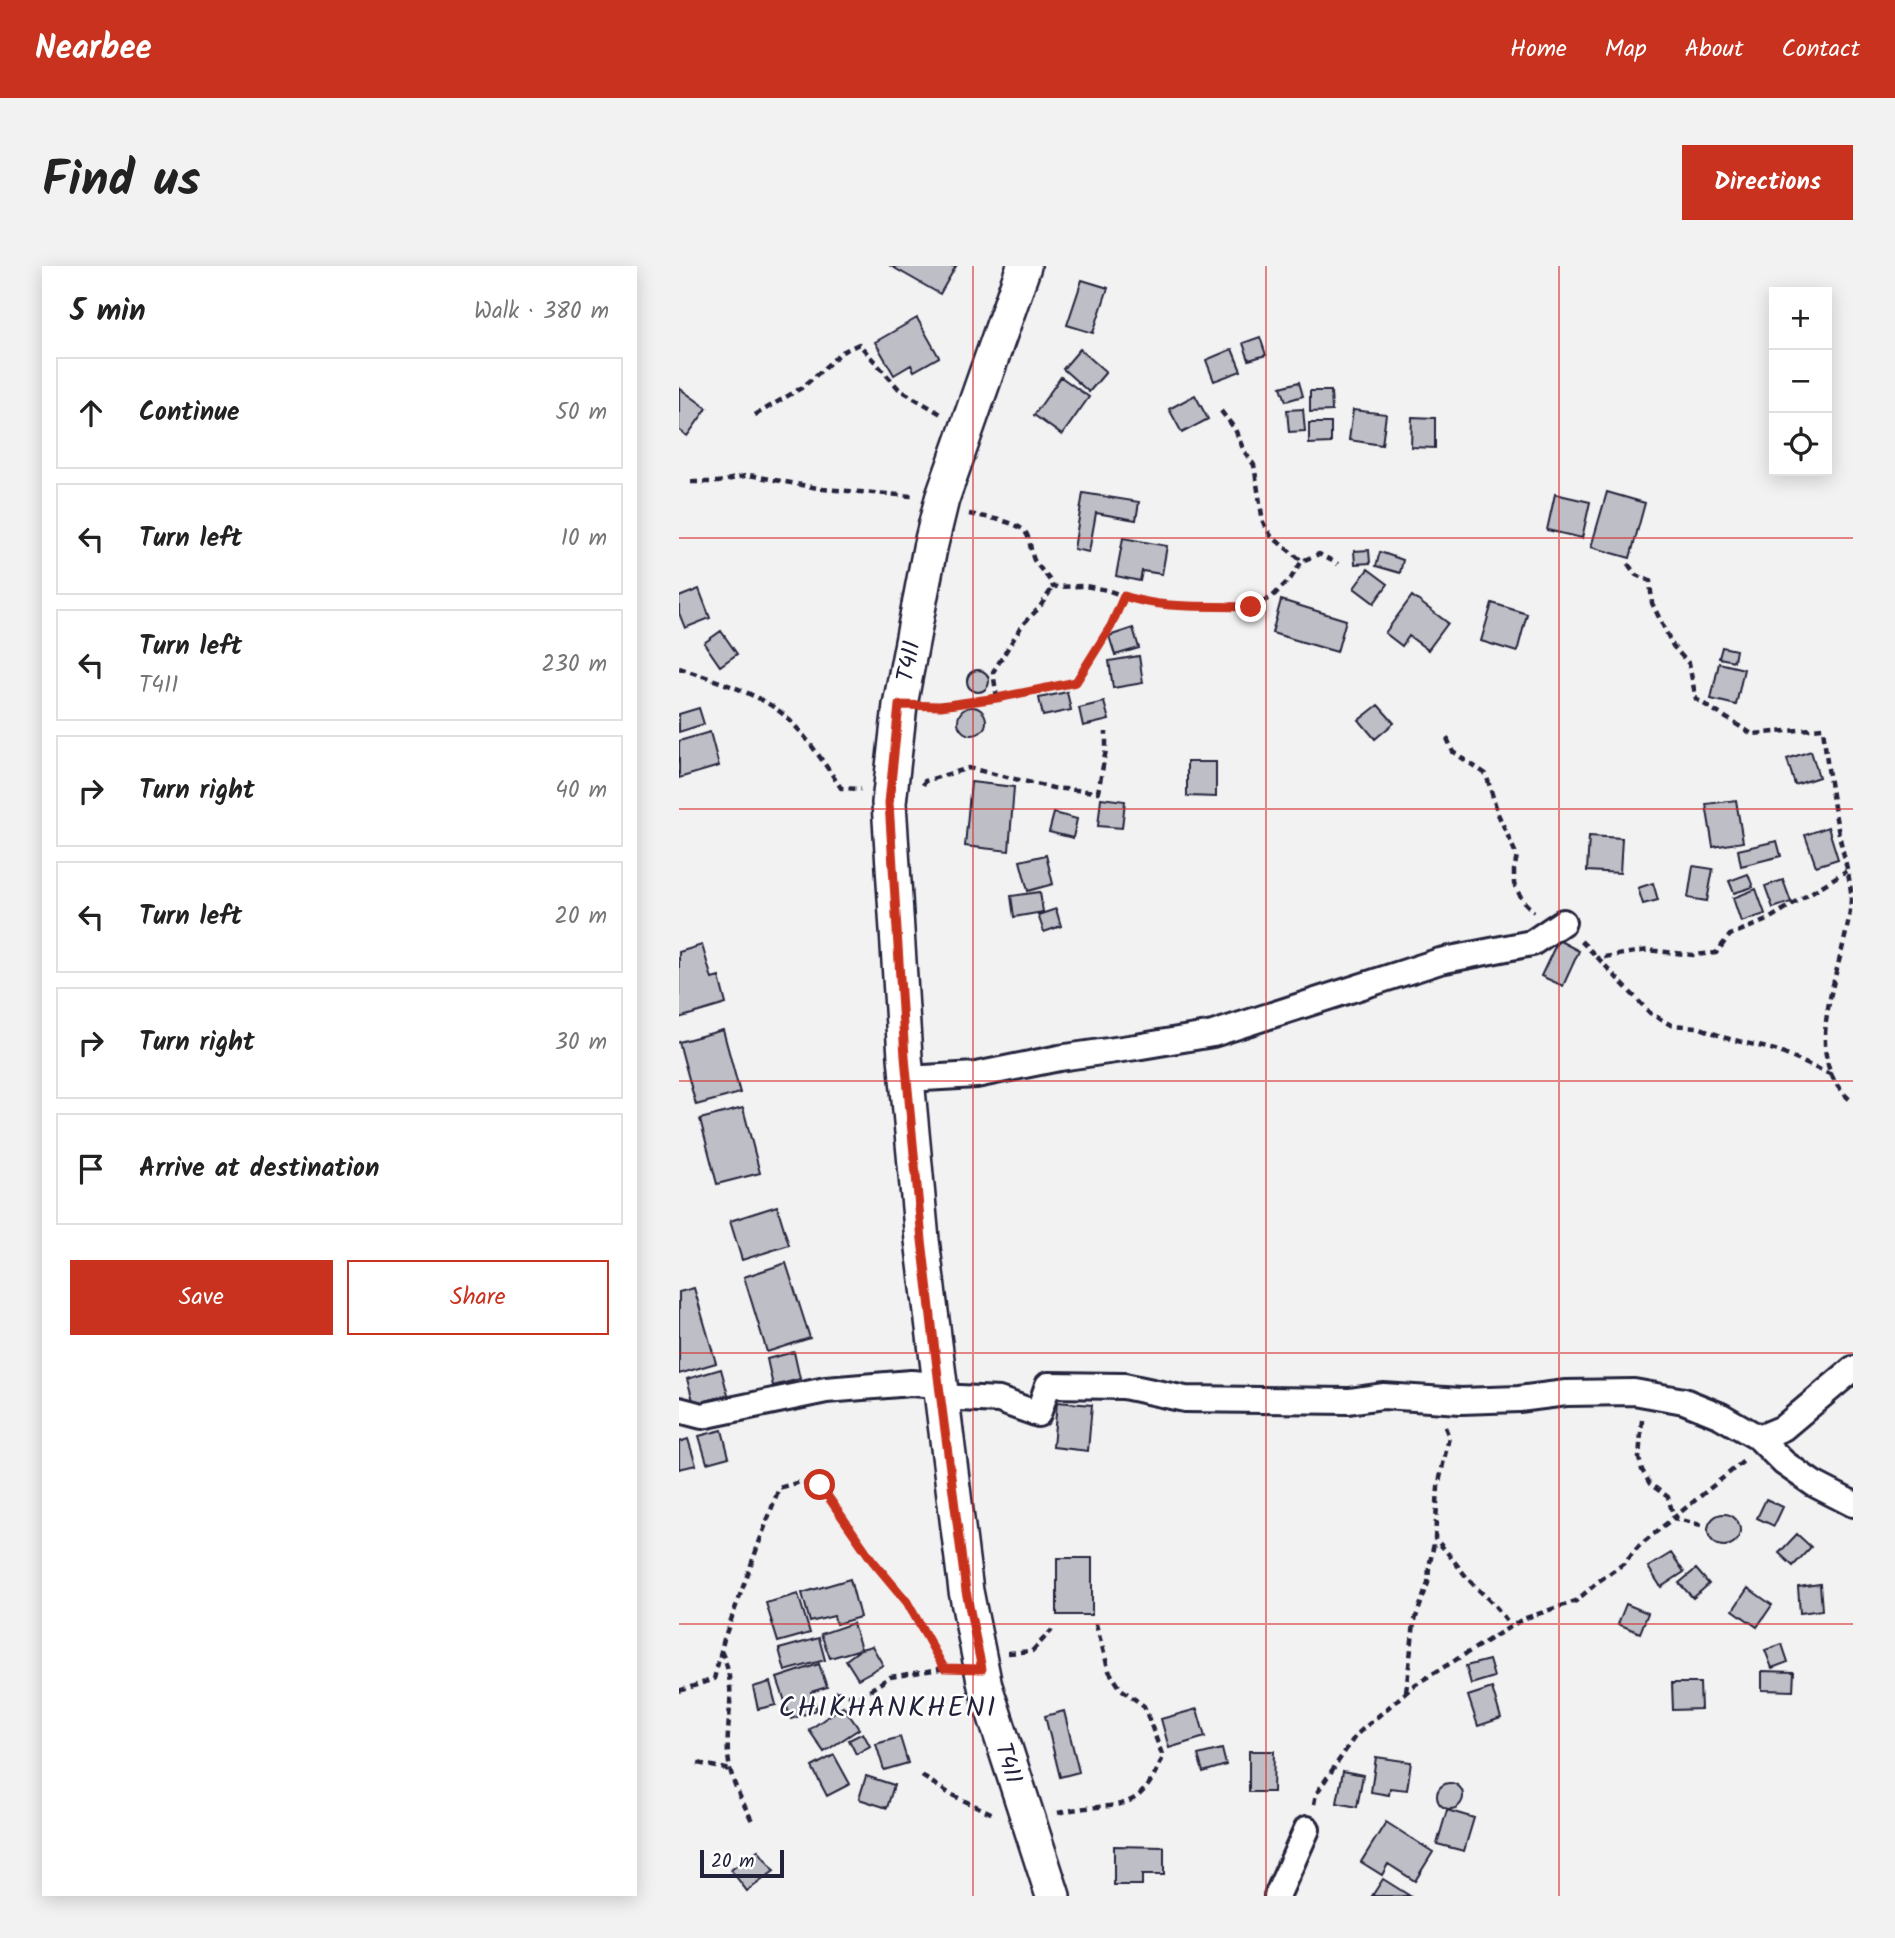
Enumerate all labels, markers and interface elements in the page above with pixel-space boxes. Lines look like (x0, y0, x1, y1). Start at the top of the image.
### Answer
text: Nearbee (35, 23, 152, 76)
text: Home (1510, 30, 1567, 69)
text: Map (1605, 30, 1647, 69)
text: About (1685, 30, 1743, 69)
text: Contact (1781, 30, 1860, 69)
text: Find us (42, 143, 200, 221)
button: Directions (1682, 145, 1853, 220)
map controls (1769, 287, 1832, 476)
button: + (1769, 287, 1832, 350)
text: 5 min (70, 288, 146, 336)
text: Walk · 380 m (474, 294, 609, 330)
button: − (1769, 350, 1832, 413)
text: Continue (139, 392, 240, 434)
icon: ahead (72, 394, 110, 432)
text: 50 m (556, 395, 607, 431)
button: locate (1769, 413, 1832, 476)
text: Turn left (139, 518, 242, 560)
icon: left (72, 520, 110, 558)
text: 10 m (561, 521, 607, 557)
route end (1235, 591, 1266, 622)
text: Turn left (139, 626, 242, 668)
street label: T411 (886, 637, 933, 685)
icon: left (72, 646, 110, 684)
text: 230 m (541, 647, 607, 683)
text: T411 (139, 668, 178, 704)
text: Turn right (139, 770, 255, 812)
icon: right (72, 772, 110, 810)
text: 40 m (555, 773, 607, 809)
text: Turn left (139, 896, 242, 938)
icon: left (72, 898, 110, 936)
text: 20 m (555, 899, 607, 935)
text: Turn right (139, 1022, 255, 1064)
icon: right (72, 1024, 110, 1062)
text: 30 m (555, 1025, 607, 1061)
text: Arrive at destination (139, 1148, 379, 1190)
icon: arrive (72, 1150, 110, 1188)
button: Save (70, 1260, 333, 1335)
button: Share (347, 1260, 609, 1335)
route start (804, 1469, 835, 1500)
district label: CHIKHANKHENI (779, 1686, 997, 1731)
street label: T411 (983, 1738, 1032, 1789)
scale bar (700, 1847, 784, 1879)
text: 20 m (711, 1847, 754, 1877)

